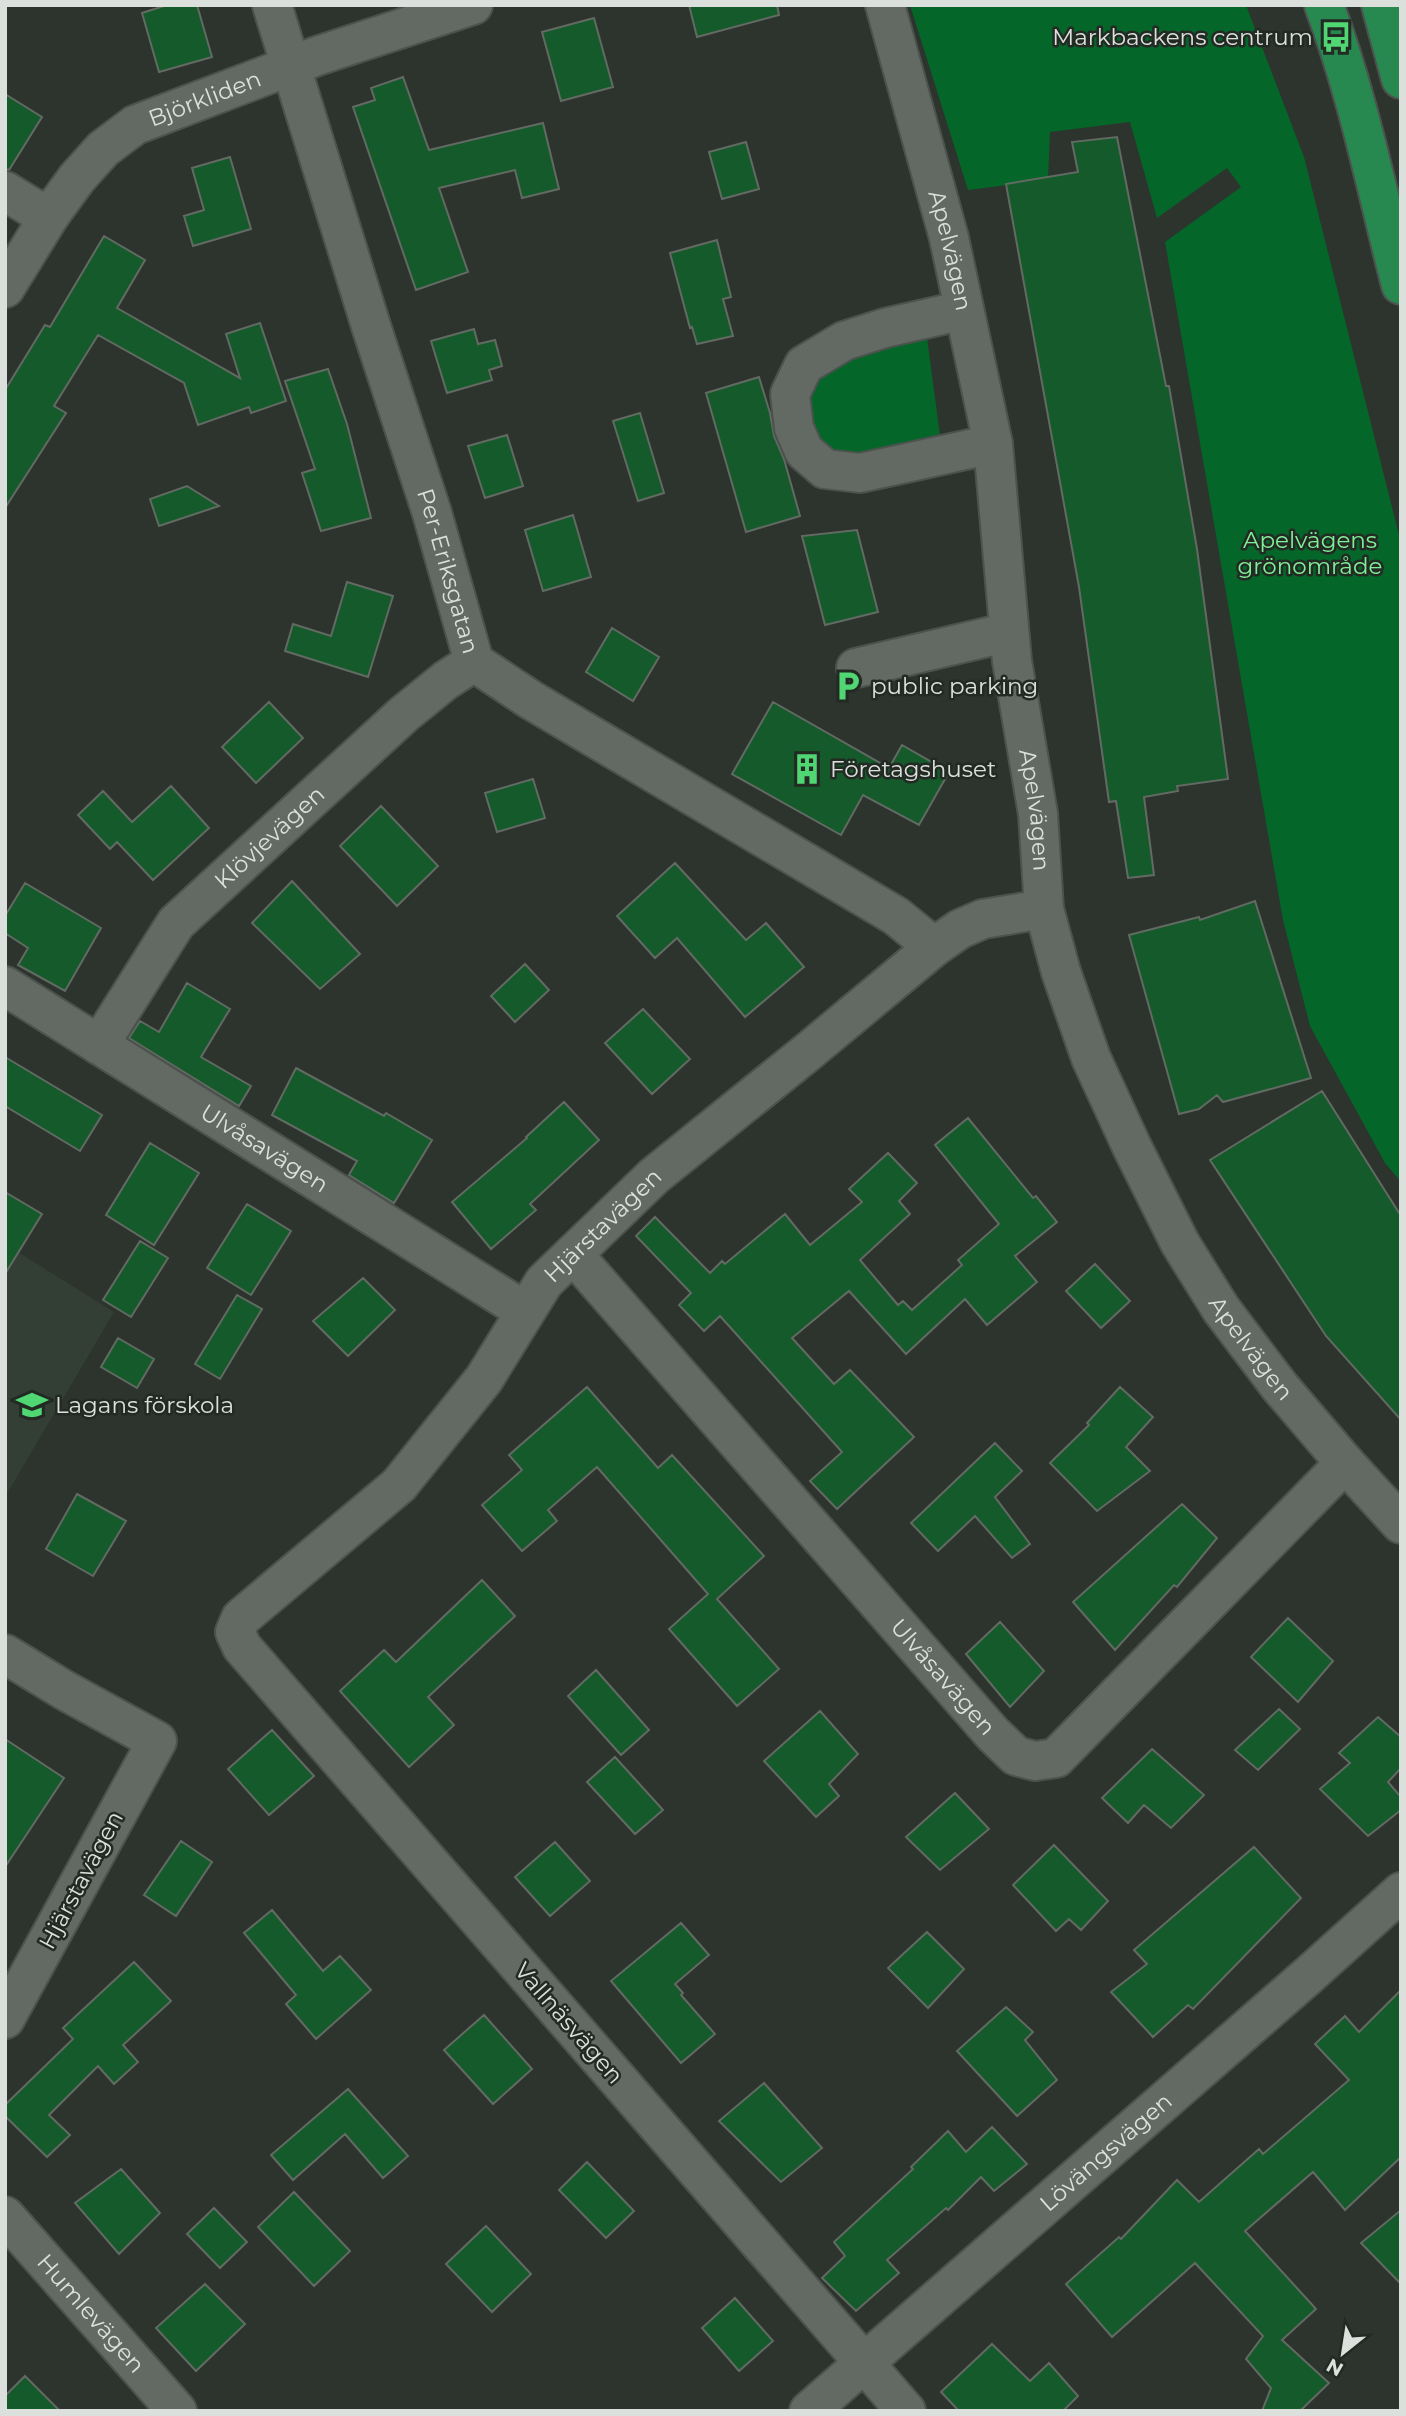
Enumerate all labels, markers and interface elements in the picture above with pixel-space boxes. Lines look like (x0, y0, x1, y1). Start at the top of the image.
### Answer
bus stop icon: Markbackens centrum (1319, 20, 1353, 54)
place label: Markbackens centrum (1052, 23, 1313, 51)
street label: Björkliden (144, 65, 265, 133)
street label: Apelvägen (922, 187, 978, 313)
street label: Per-Eriksgatan (411, 485, 485, 657)
park label: Apelvägens grönområde (1238, 526, 1382, 580)
parking icon: public parking (831, 669, 865, 703)
place label: public parking (871, 672, 1038, 700)
street label: Apelvägen (1013, 747, 1056, 872)
building icon: Företagshuset (790, 752, 824, 786)
place label: Företagshuset (830, 755, 996, 783)
street label: Klövjevägen (209, 780, 330, 895)
street label: Ulvåsavägen (195, 1098, 334, 1199)
street label: Hjärstavägen (538, 1162, 667, 1288)
street label: Apelvägen (1203, 1291, 1299, 1406)
school or university icon: Lagans förskola (15, 1388, 49, 1422)
place label: Lagans förskola (55, 1391, 234, 1419)
street label: Ulvåsavägen (885, 1613, 1002, 1741)
street label: Hjärstavägen (33, 1806, 129, 1954)
street label: Vallnäsvägen (509, 1957, 629, 2089)
street label: Lövängsvägen (1034, 2087, 1178, 2217)
street label: Humlevägen (31, 2248, 151, 2379)
north arrow (1308, 2318, 1378, 2388)
text: N (1322, 2353, 1347, 2381)

